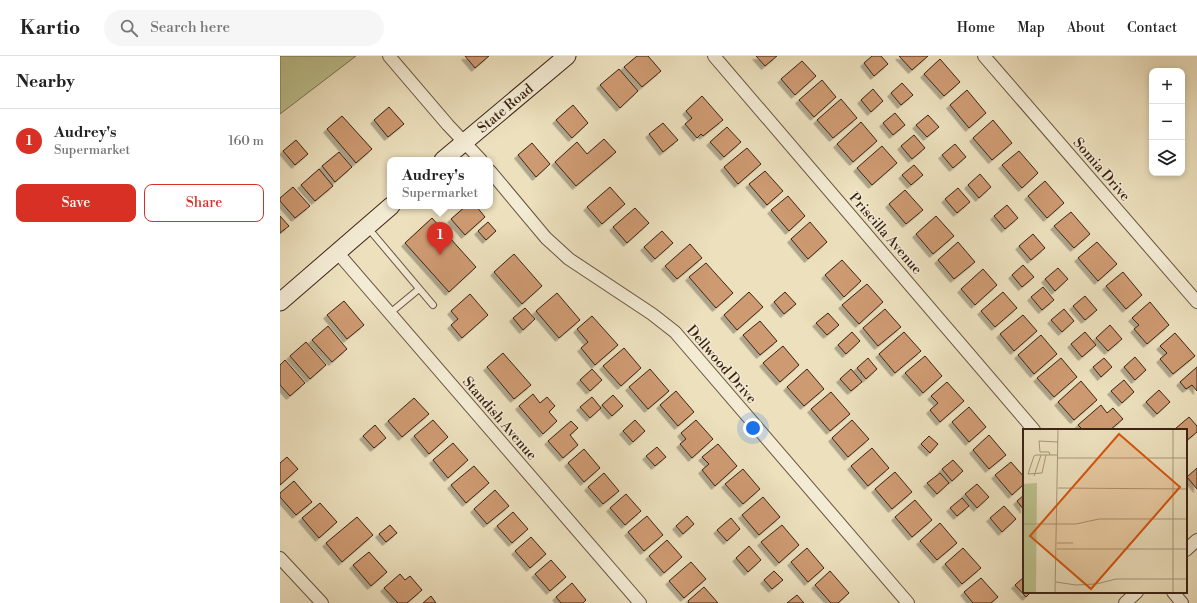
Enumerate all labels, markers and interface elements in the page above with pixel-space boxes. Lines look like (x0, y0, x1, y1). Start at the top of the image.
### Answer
search box (104, 10, 384, 46)
text: Kartio (20, 16, 80, 40)
icon: search (118, 17, 140, 39)
text: Search here (150, 18, 230, 37)
text: Home (957, 19, 995, 37)
text: Map (1017, 19, 1045, 37)
text: About (1067, 19, 1105, 37)
text: Contact (1127, 19, 1177, 37)
map controls (1149, 68, 1185, 176)
button: + (1149, 68, 1185, 104)
text: Nearby (16, 71, 75, 93)
street label: State Road (474, 80, 537, 137)
button: − (1149, 104, 1185, 140)
text: Audrey's (54, 123, 117, 142)
text: 1 (26, 133, 32, 149)
text: 160 m (228, 133, 264, 149)
street label: Somia Drive (1069, 134, 1134, 205)
button: layers (1149, 140, 1185, 176)
text: Supermarket (54, 142, 130, 158)
popup (387, 157, 493, 209)
text: Audrey's (402, 166, 464, 185)
button: Save (16, 184, 136, 222)
button: Share (144, 184, 264, 222)
text: Supermarket (402, 185, 478, 201)
street label: Priscilla Avenue (845, 189, 926, 278)
pin: 1 (427, 222, 453, 255)
street label: Dellwood Drive (682, 322, 760, 408)
street label: Standish Avenue (458, 373, 540, 464)
your location (743, 418, 763, 438)
inset map (1023, 429, 1187, 593)

